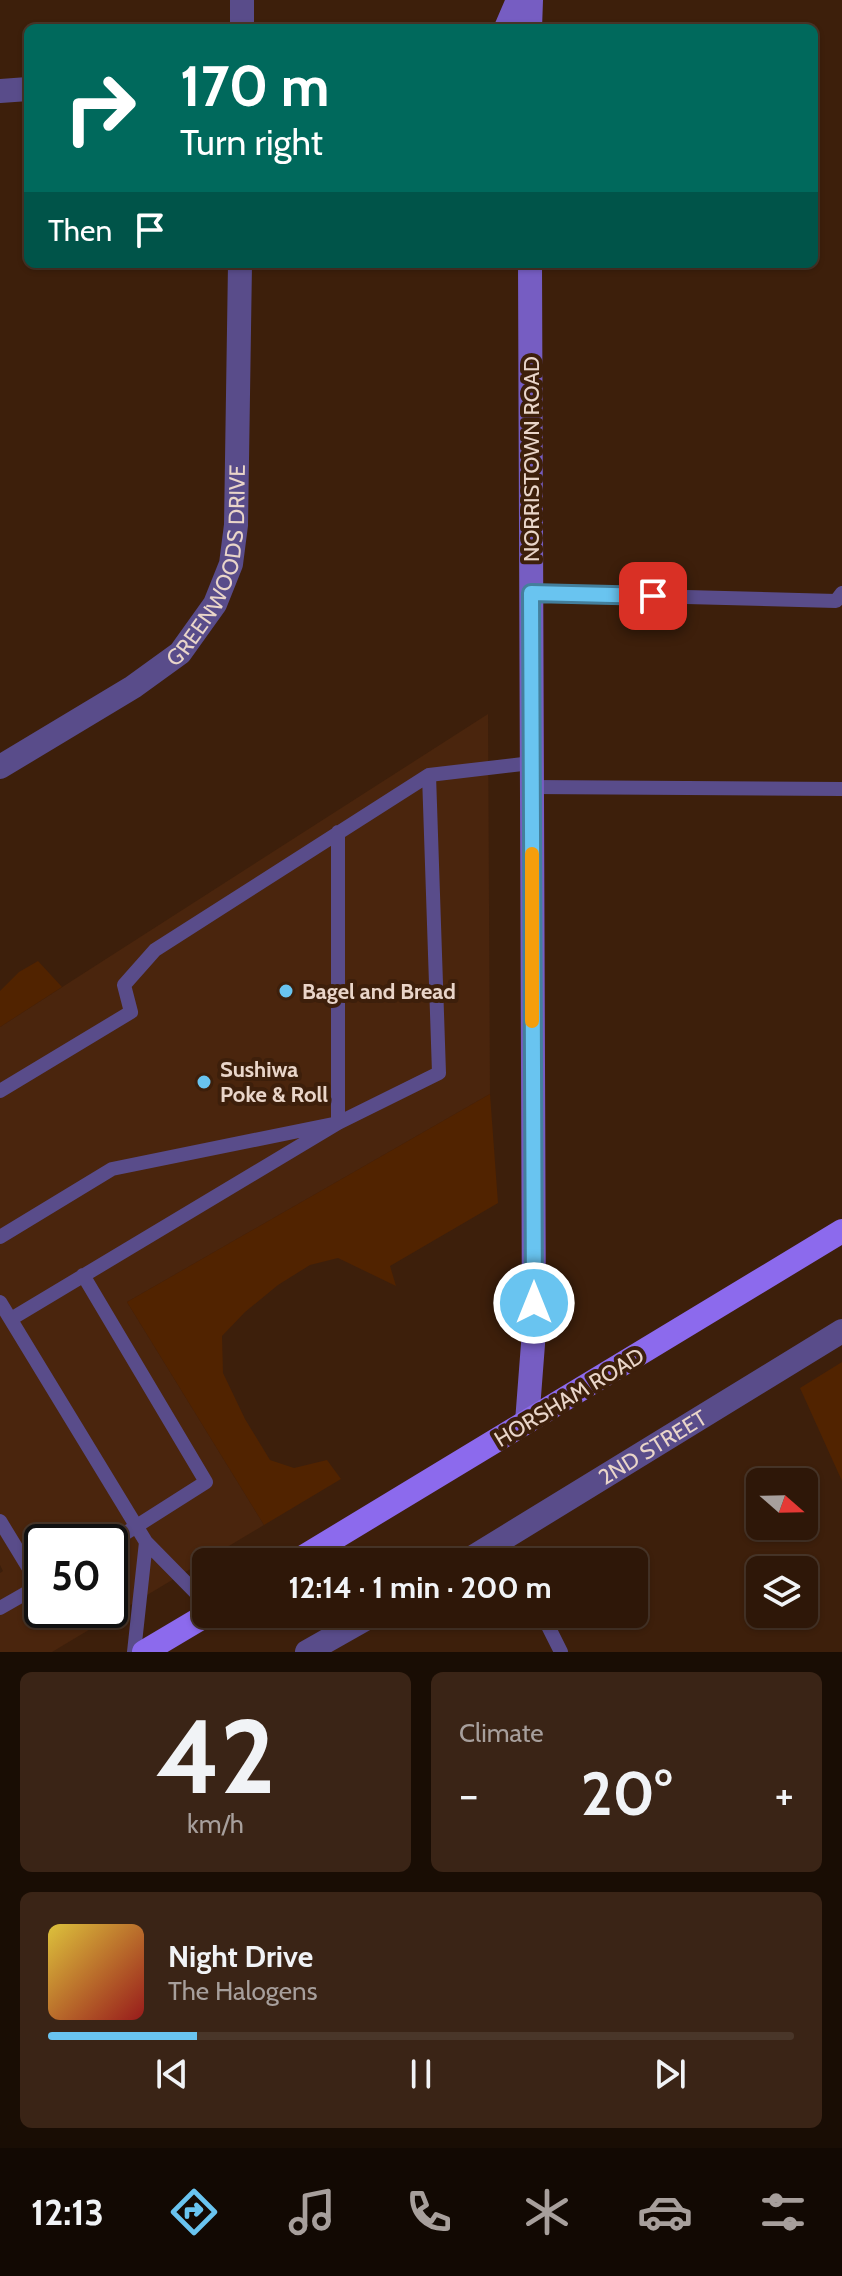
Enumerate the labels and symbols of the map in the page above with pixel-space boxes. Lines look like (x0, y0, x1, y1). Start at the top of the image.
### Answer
street label: NORRISTOWN ROAD (518, 356, 545, 562)
street label: GREENWOODS DRIVE (161, 464, 251, 672)
pin (619, 562, 687, 630)
place label: Bagel and Bread (302, 978, 456, 1005)
marker: Bagel and Bread (277, 982, 295, 1000)
place label: Sushiwa Poke & Roll (220, 1056, 328, 1108)
marker: Sushiwa Poke & Roll (195, 1073, 213, 1091)
position arrow (492, 1261, 576, 1345)
street label: HORSHAM ROAD (489, 1342, 649, 1453)
street label: 2ND STREET (594, 1404, 712, 1491)
north arrow (746, 1468, 818, 1540)
speed limit sign: 50 (24, 1524, 128, 1628)

